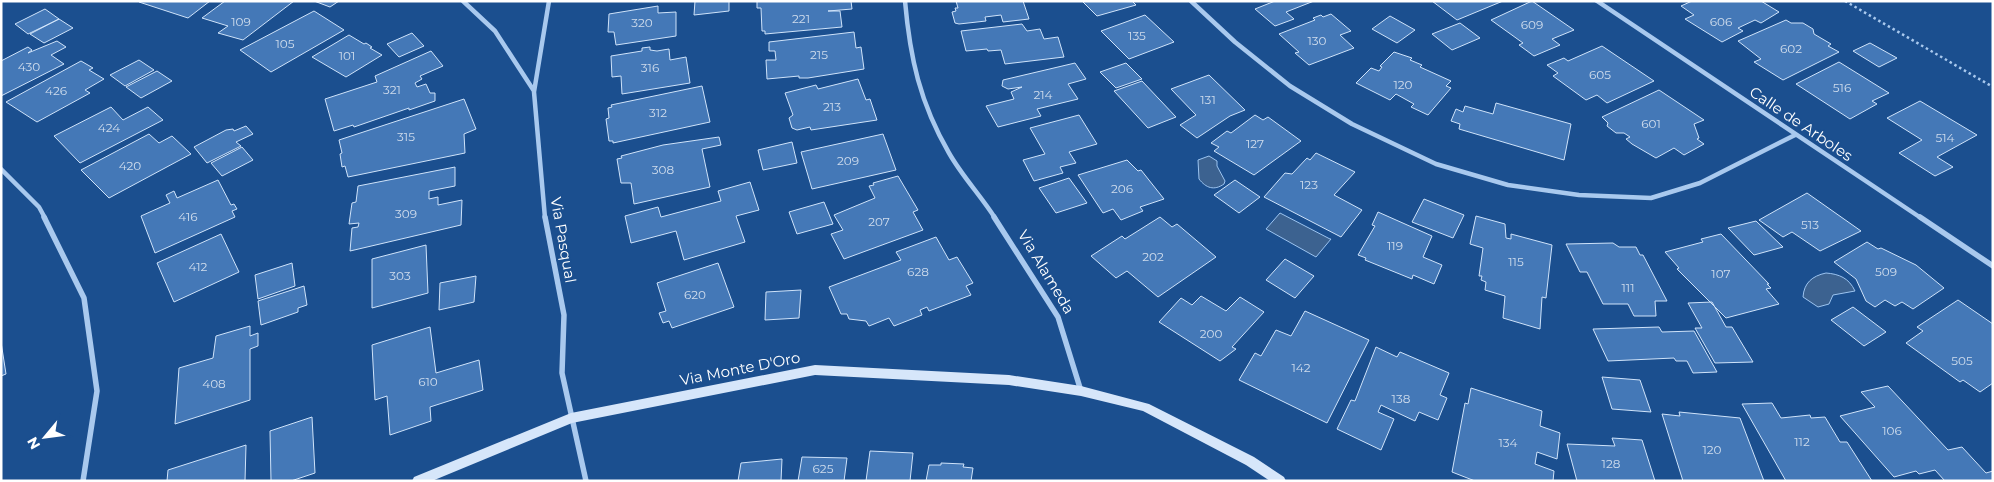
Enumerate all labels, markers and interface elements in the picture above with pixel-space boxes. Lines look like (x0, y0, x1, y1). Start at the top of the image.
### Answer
house number: 221 (792, 11, 810, 26)
house number: 109 (231, 14, 251, 29)
house number: 606 (1710, 14, 1732, 29)
house number: 320 (631, 15, 653, 30)
house number: 609 (1521, 17, 1543, 32)
house number: 135 (1128, 28, 1146, 43)
house number: 130 (1307, 33, 1327, 48)
house number: 105 (275, 36, 295, 51)
house number: 602 (1780, 41, 1802, 56)
house number: 215 (810, 47, 828, 62)
house number: 101 (339, 48, 355, 63)
house number: 430 (18, 59, 40, 74)
house number: 316 (641, 60, 659, 75)
house number: 605 (1589, 67, 1611, 82)
house number: 120 (1393, 77, 1413, 92)
house number: 516 (1833, 80, 1851, 95)
house number: 321 (383, 82, 401, 97)
street label: Calle de Arboles (1746, 82, 1856, 165)
house number: 426 (45, 83, 67, 98)
house number: 214 (1033, 87, 1053, 102)
house number: 131 (1200, 92, 1216, 107)
house number: 213 (823, 99, 841, 114)
house number: 312 (649, 105, 667, 120)
house number: 601 (1641, 116, 1661, 131)
house number: 424 (98, 120, 120, 135)
house number: 315 (397, 129, 415, 144)
house number: 514 (1935, 130, 1955, 145)
house number: 127 (1246, 136, 1264, 151)
house number: 209 (837, 153, 859, 168)
house number: 420 (119, 158, 141, 173)
house number: 308 (652, 162, 675, 177)
house number: 123 (1300, 177, 1318, 192)
house number: 206 (1111, 181, 1133, 196)
street label: Via Pasqual (547, 195, 580, 284)
house number: 309 (395, 206, 417, 221)
house number: 416 (178, 209, 198, 224)
house number: 207 (868, 214, 890, 229)
house number: 513 (1801, 217, 1819, 232)
street label: Via Alameda (1014, 226, 1079, 317)
house number: 119 (1387, 238, 1403, 253)
house number: 202 (1142, 249, 1164, 264)
house number: 115 (1508, 254, 1524, 269)
house number: 412 (189, 259, 208, 274)
house number: 628 (907, 264, 929, 279)
house number: 509 (1875, 264, 1897, 279)
house number: 107 (1711, 266, 1731, 281)
house number: 303 (389, 268, 411, 283)
house number: 111 (1622, 280, 1635, 295)
house number: 620 (684, 287, 706, 302)
house number: 200 (1200, 326, 1222, 341)
street label: Via Monte D'Oro (678, 348, 802, 390)
house number: 505 (1951, 353, 1973, 368)
house number: 142 (1291, 360, 1311, 375)
house number: 610 (418, 374, 438, 389)
house number: 408 (202, 376, 226, 391)
house number: 138 (1392, 391, 1411, 406)
north arrow (20, 412, 70, 462)
house number: 106 (1882, 423, 1902, 438)
text: N (23, 434, 44, 453)
house number: 112 (1794, 434, 1810, 449)
house number: 134 (1498, 435, 1518, 450)
house number: 120 (1702, 442, 1722, 457)
house number: 128 (1602, 456, 1621, 471)
house number: 625 (813, 461, 834, 476)

